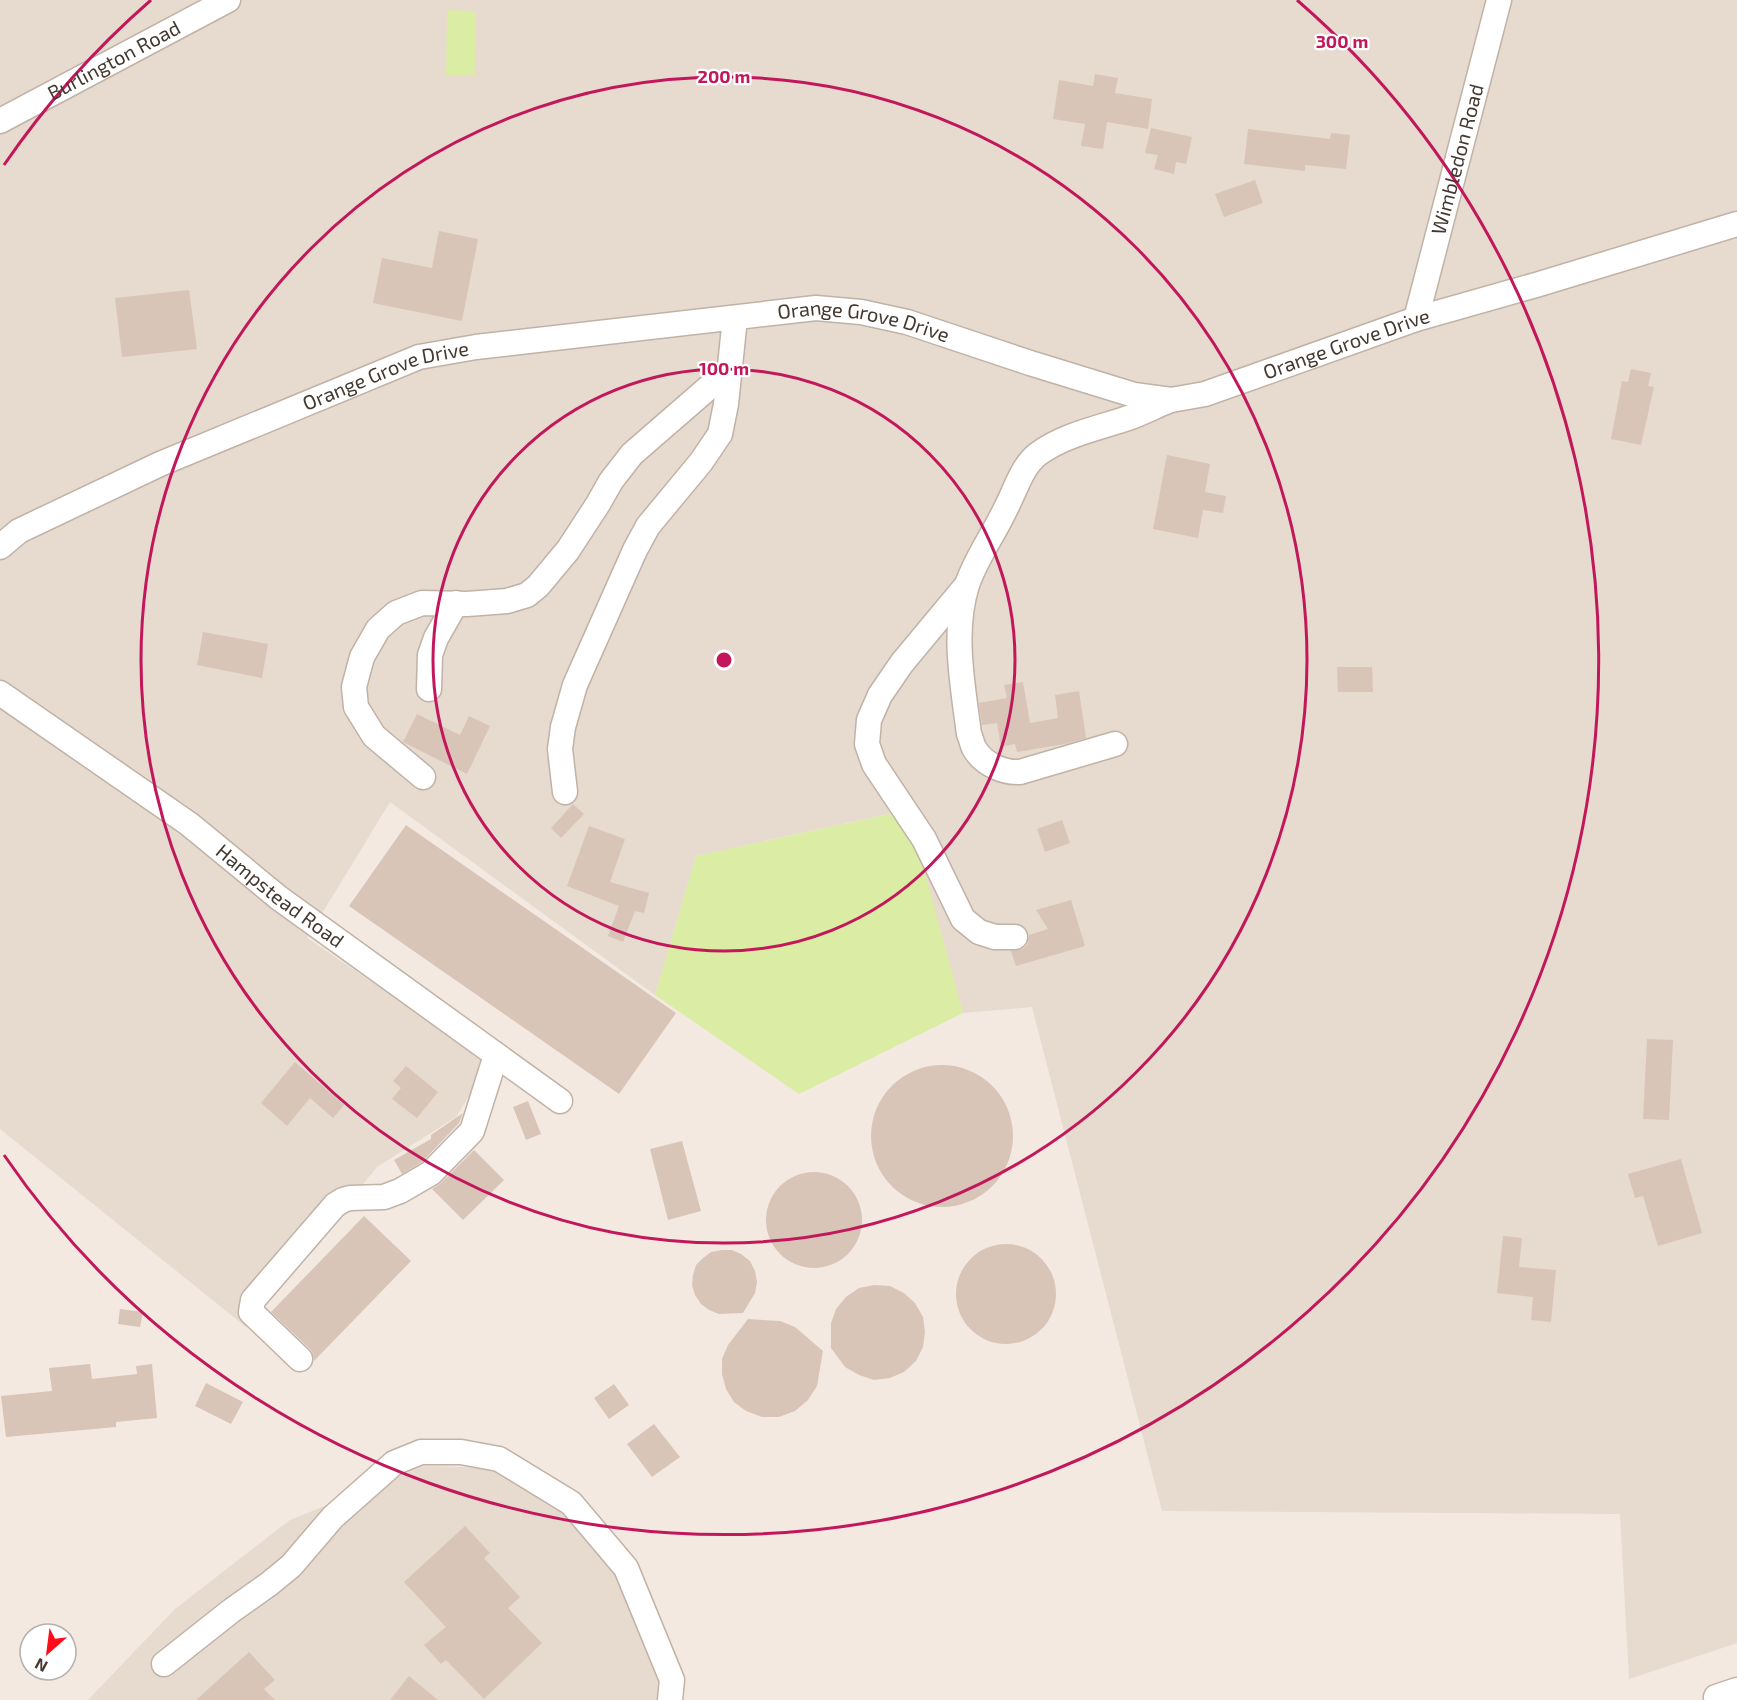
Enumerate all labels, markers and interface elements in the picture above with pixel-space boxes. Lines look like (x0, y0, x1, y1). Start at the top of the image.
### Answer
street label: Burlington Road (43, 15, 184, 105)
text: 300 m (1316, 30, 1368, 52)
text: 200 m (698, 65, 750, 87)
street label: Wimbledon Road (1426, 81, 1488, 237)
street label: Orange Grove Drive (776, 294, 953, 346)
street label: Orange Grove Drive (1260, 303, 1432, 383)
street label: Orange Grove Drive (299, 335, 471, 415)
text: 100 m (699, 357, 749, 379)
centre of rings (714, 650, 734, 670)
street label: Hampstead Road (212, 838, 349, 952)
north arrow (18, 1622, 78, 1682)
text: N (31, 1655, 50, 1677)

